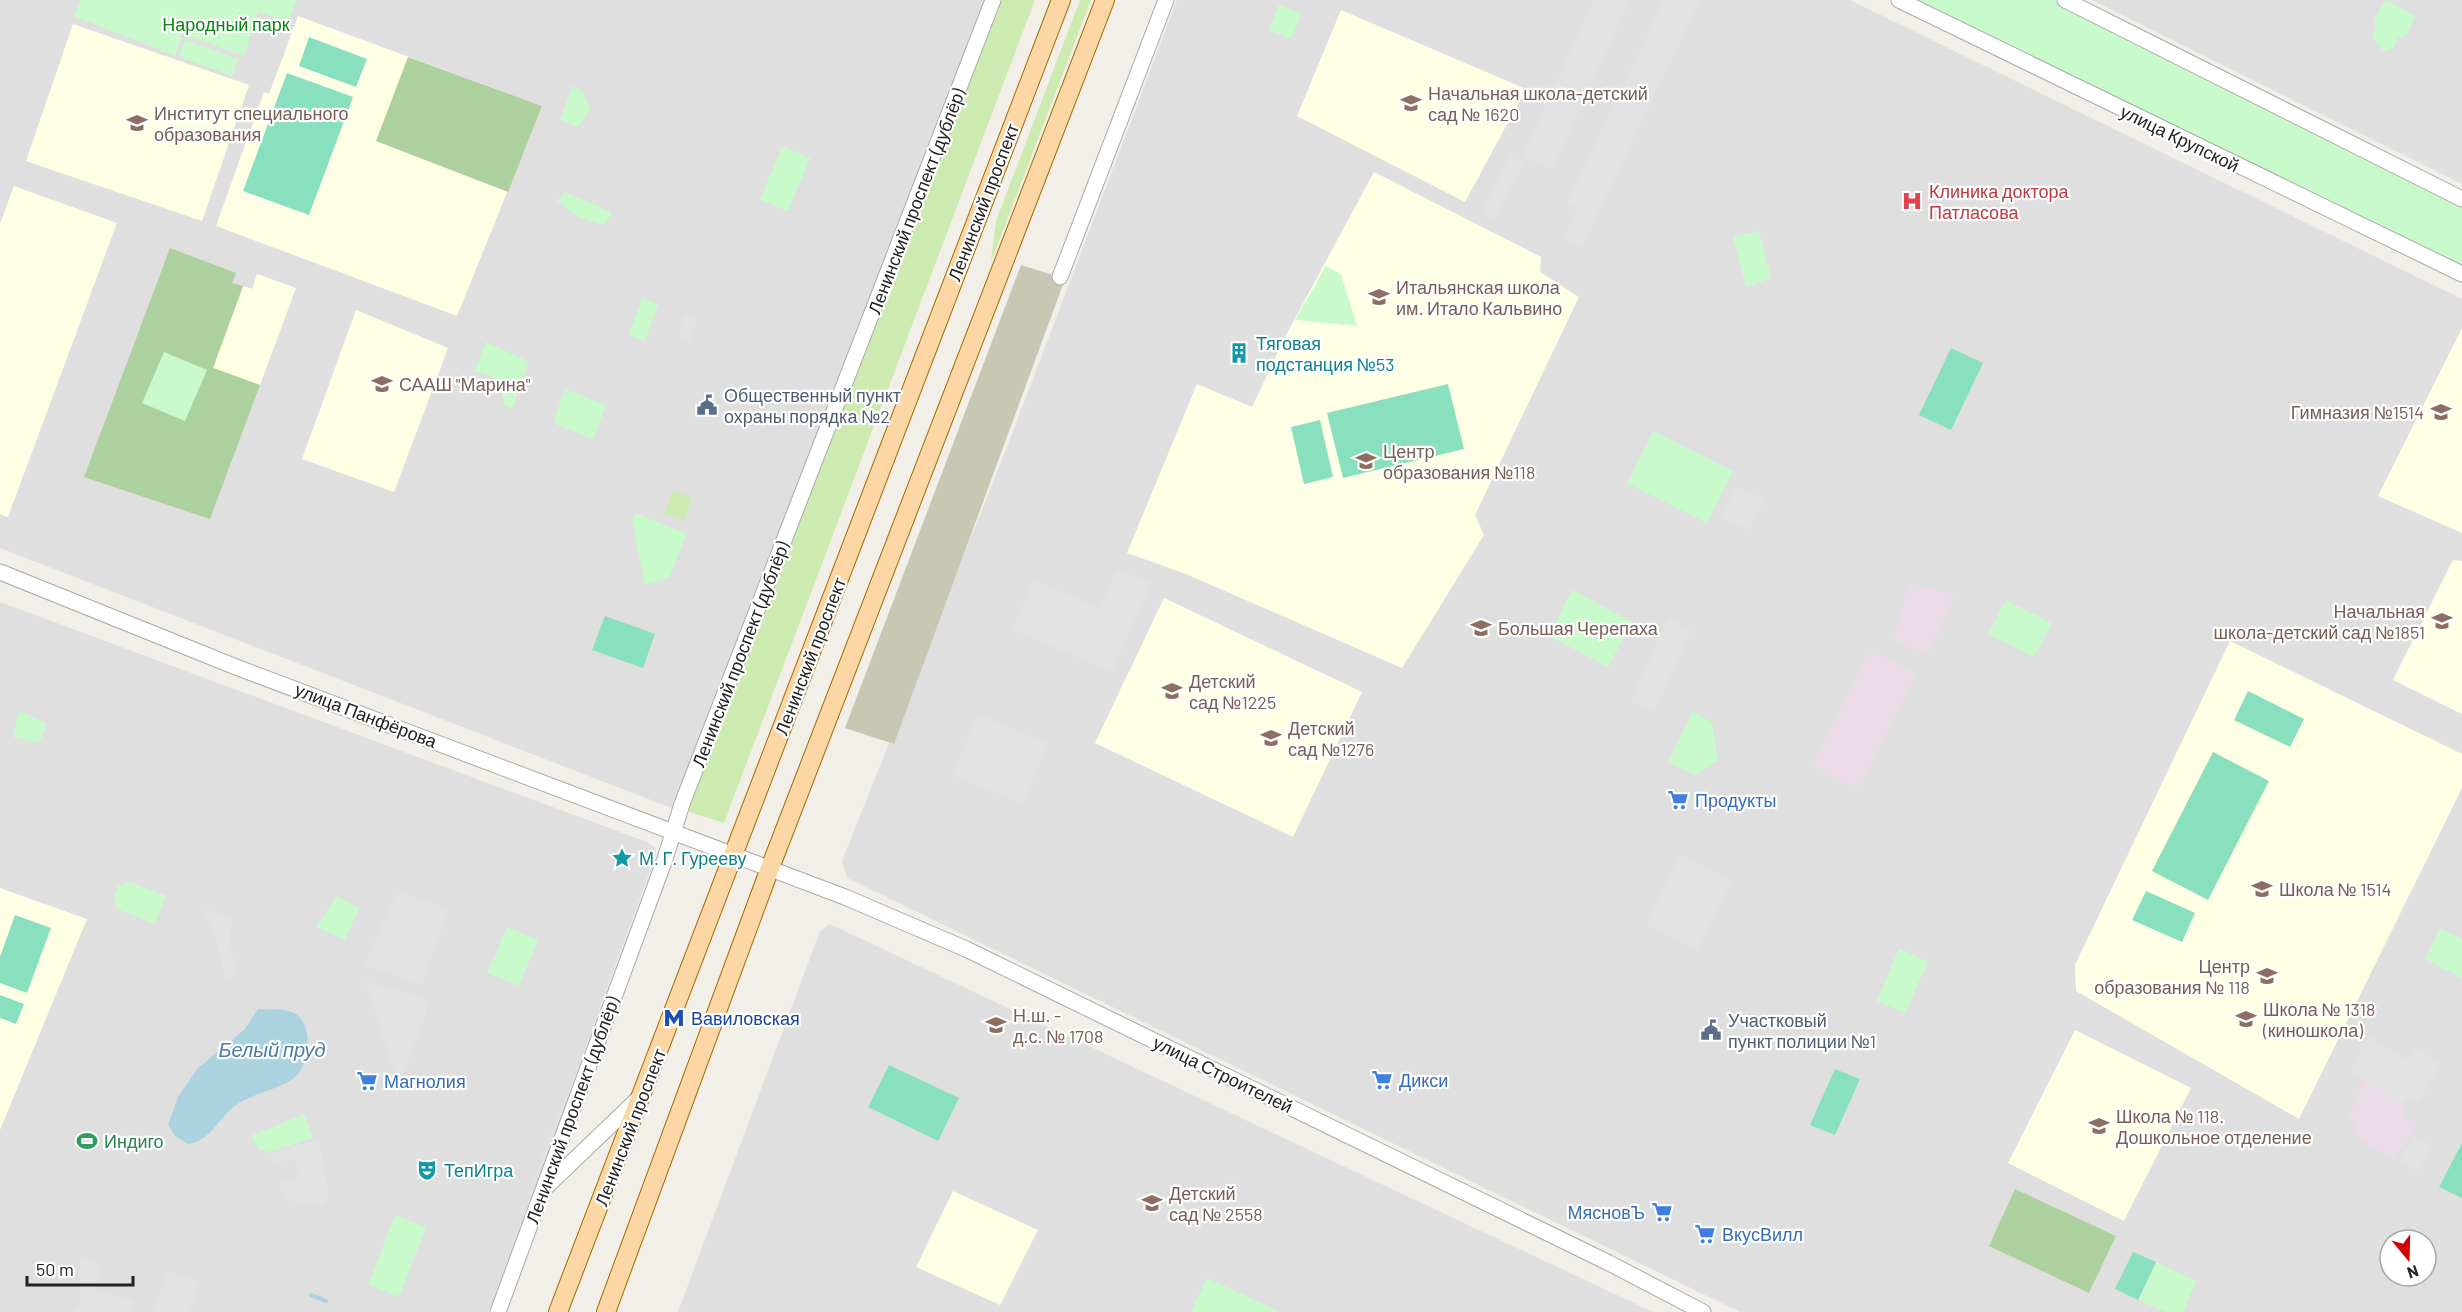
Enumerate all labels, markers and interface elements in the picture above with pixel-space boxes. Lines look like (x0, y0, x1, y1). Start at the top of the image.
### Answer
park label: Народный парк (162, 13, 290, 35)
place label: Начальная школа-детский сад № 1620 (1428, 82, 1648, 125)
street label: Ленинский проспект (дублёр) (863, 85, 969, 317)
school or university icon: Начальная школа-детский сад № 1620 (1399, 91, 1423, 115)
street label: улица Крупской (2117, 100, 2243, 176)
place label: Институт специального образования (154, 102, 349, 145)
school or university icon: Институт специального образования (125, 111, 149, 135)
street label: Ленинский проспект (943, 120, 1023, 284)
place label: Клиника доктора Патласова (1929, 180, 2070, 223)
hospital icon: Клиника доктора Патласова (1900, 189, 1924, 213)
place label: Итальянская школа им. Итало Кальвино (1396, 276, 1562, 319)
school or university icon: Итальянская школа им. Итало Кальвино (1367, 285, 1391, 309)
place label: Тяговая подстанция №53 (1256, 332, 1394, 375)
building icon: Тяговая подстанция №53 (1227, 341, 1251, 365)
school or university icon: СААШ "Марина" (370, 372, 394, 396)
place label: СААШ "Марина" (399, 373, 531, 395)
place label: Общественный пункт охраны порядка №2 (724, 384, 901, 427)
public building icon: Общественный пункт охраны порядка №2 (695, 393, 719, 417)
school or university icon: Гимназия №1514 (2429, 400, 2453, 424)
place label: Гимназия №1514 (2291, 401, 2424, 423)
place label: Центр образования №118 (1383, 440, 1535, 483)
school or university icon: Центр образования №118 (1354, 449, 1378, 473)
street label: Ленинский проспект (дублёр) (687, 538, 793, 770)
street label: Ленинский проспект (770, 574, 850, 738)
place label: Начальная школа-детский сад №1851 (2214, 600, 2425, 643)
school or university icon: Начальная школа-детский сад №1851 (2430, 609, 2454, 633)
school or university icon: Большая Черепаха (1469, 616, 1493, 640)
place label: Большая Черепаха (1498, 617, 1659, 639)
place label: Детский сад №1225 (1189, 670, 1276, 713)
street label: улица Панфёрова (292, 678, 441, 753)
school or university icon: Детский сад №1225 (1160, 679, 1184, 703)
place label: Детский сад №1276 (1288, 717, 1374, 760)
school or university icon: Детский сад №1276 (1259, 726, 1283, 750)
supermarket icon: Продукты (1666, 788, 1690, 812)
place label: Продукты (1695, 789, 1776, 811)
place icon: М. Г. Гурееву (610, 846, 634, 870)
place label: М. Г. Гурееву (639, 847, 747, 869)
school or university icon: Школа № 1514 (2250, 877, 2274, 901)
place label: Школа № 1514 (2279, 878, 2391, 900)
place label: Центр образования № 118 (2094, 955, 2250, 998)
school or university icon: Центр образования № 118 (2255, 964, 2279, 988)
street label: Ленинский проспект (дублёр) (521, 993, 623, 1226)
place label: Школа № 1318 (киношкола) (2262, 998, 2375, 1041)
place label: Н.ш. - д.с. № 1708 (1013, 1004, 1103, 1047)
metro station icon: Вавиловская (662, 1006, 686, 1030)
place label: Вавиловская (691, 1007, 800, 1029)
school or university icon: Школа № 1318 (киношкола) (2234, 1007, 2258, 1031)
place label: Участковый пункт полиции №1 (1728, 1009, 1876, 1052)
school or university icon: Н.ш. - д.с. № 1708 (984, 1013, 1008, 1037)
public building icon: Участковый пункт полиции №1 (1699, 1018, 1723, 1042)
street label: улица Строителей (1150, 1031, 1296, 1117)
water label: Белый пруд (219, 1037, 326, 1061)
street label: Ленинский проспект (590, 1045, 670, 1209)
supermarket icon: Дикси (1370, 1068, 1394, 1092)
supermarket icon: Магнолия (355, 1069, 379, 1093)
place label: Дикси (1399, 1069, 1448, 1091)
place label: Магнолия (384, 1070, 466, 1092)
place label: Школа № 118. Дошкольное отделение (2116, 1105, 2312, 1148)
school or university icon: Школа № 118. Дошкольное отделение (2087, 1114, 2111, 1138)
sports icon: Индиго (75, 1129, 99, 1153)
place label: Индиго (104, 1130, 164, 1152)
theatre icon: ТепИгра (415, 1158, 439, 1182)
place label: ТепИгра (444, 1159, 514, 1181)
place label: Детский сад № 2558 (1169, 1182, 1263, 1225)
school or university icon: Детский сад № 2558 (1140, 1191, 1164, 1215)
supermarket icon: МясновЪ (1650, 1200, 1674, 1224)
place label: МясновЪ (1567, 1201, 1645, 1223)
supermarket icon: ВкусВилл (1693, 1222, 1717, 1246)
place label: ВкусВилл (1722, 1223, 1803, 1245)
north arrow (2378, 1228, 2438, 1288)
scale bar (27, 1249, 134, 1287)
text: 50 m (36, 1258, 74, 1280)
text: N (2405, 1262, 2421, 1283)

